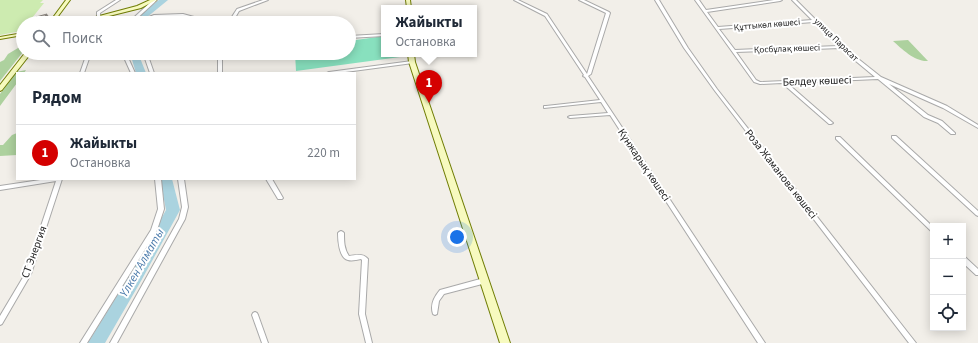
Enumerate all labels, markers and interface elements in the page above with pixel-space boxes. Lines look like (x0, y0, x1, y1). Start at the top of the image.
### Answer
popup (381, 5, 477, 57)
text: Жайыкты (395, 12, 463, 33)
street label: улица Парасат (811, 15, 861, 65)
search box (16, 16, 356, 60)
street label: Құттыкөл көшесі (733, 16, 801, 34)
icon: search (30, 27, 52, 49)
text: Поиск (62, 28, 103, 49)
text: Остановка (395, 33, 456, 51)
street label: Қосбұлақ көшесі (754, 41, 820, 57)
pin: 1 (416, 70, 442, 103)
street label: Белдеу көшесі (782, 72, 852, 90)
text: Рядом (32, 86, 82, 110)
street label: Күнжарық көшесі (614, 126, 674, 204)
street label: Роза Жаманова көшесі (741, 126, 821, 222)
text: Жайыкты (70, 133, 137, 154)
text: 1 (42, 144, 48, 162)
text: 220 m (307, 144, 340, 162)
text: Остановка (70, 154, 131, 172)
map controls (930, 223, 966, 331)
button: + (930, 223, 966, 259)
street label: СТ Энергия (18, 224, 50, 280)
water label: Үлкен Алматы (116, 226, 168, 300)
your location (447, 227, 467, 247)
button: − (930, 259, 966, 295)
button: locate (930, 295, 966, 331)

